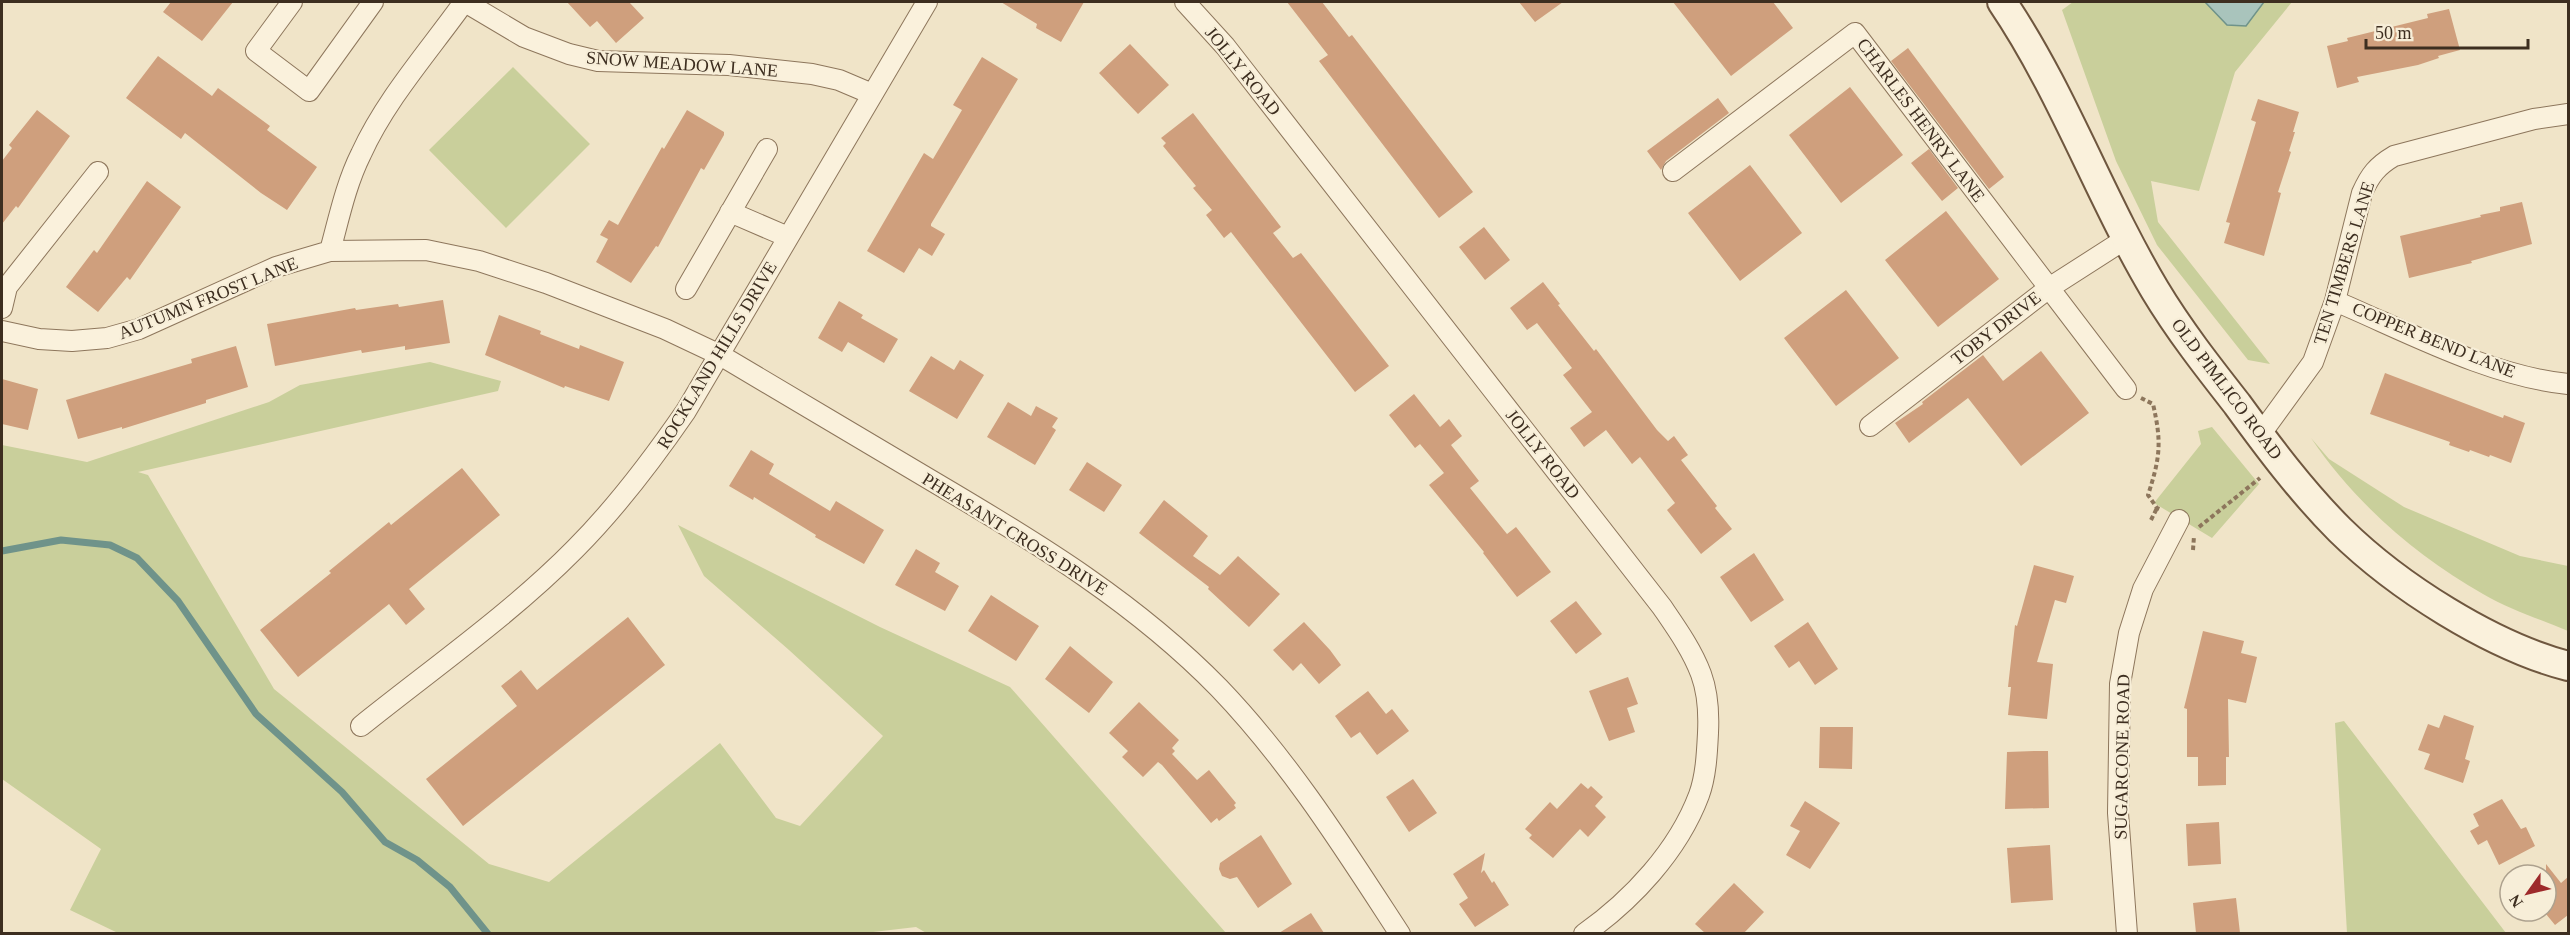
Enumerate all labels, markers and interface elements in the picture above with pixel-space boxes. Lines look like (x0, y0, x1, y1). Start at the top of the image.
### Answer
scale bar (2366, 12, 2528, 50)
street label: JOLLY ROAD (1201, 23, 1285, 119)
text: 50 m (2375, 23, 2412, 43)
street label: CHARLES HENRY LANE (1853, 34, 1989, 206)
street label: SNOW MEADOW LANE (585, 47, 779, 81)
street label: TEN TIMBERS LANE (2310, 179, 2378, 347)
street label: AUTUMN FROST LANE (115, 253, 301, 343)
street label: ROCKLAND HILLS DRIVE (653, 258, 781, 452)
street label: TOBY DRIVE (1947, 287, 2045, 369)
street label: COPPER BEND LANE (2350, 298, 2518, 382)
street label: OLD PIMLICO ROAD (2168, 315, 2286, 463)
street label: JOLLY ROAD (1502, 405, 1584, 503)
street label: PHEASANT CROSS DRIVE (919, 469, 1111, 599)
street label: SUGARCONE ROAD (2111, 674, 2133, 840)
north arrow (2498, 863, 2558, 923)
text: N (2505, 891, 2526, 911)

